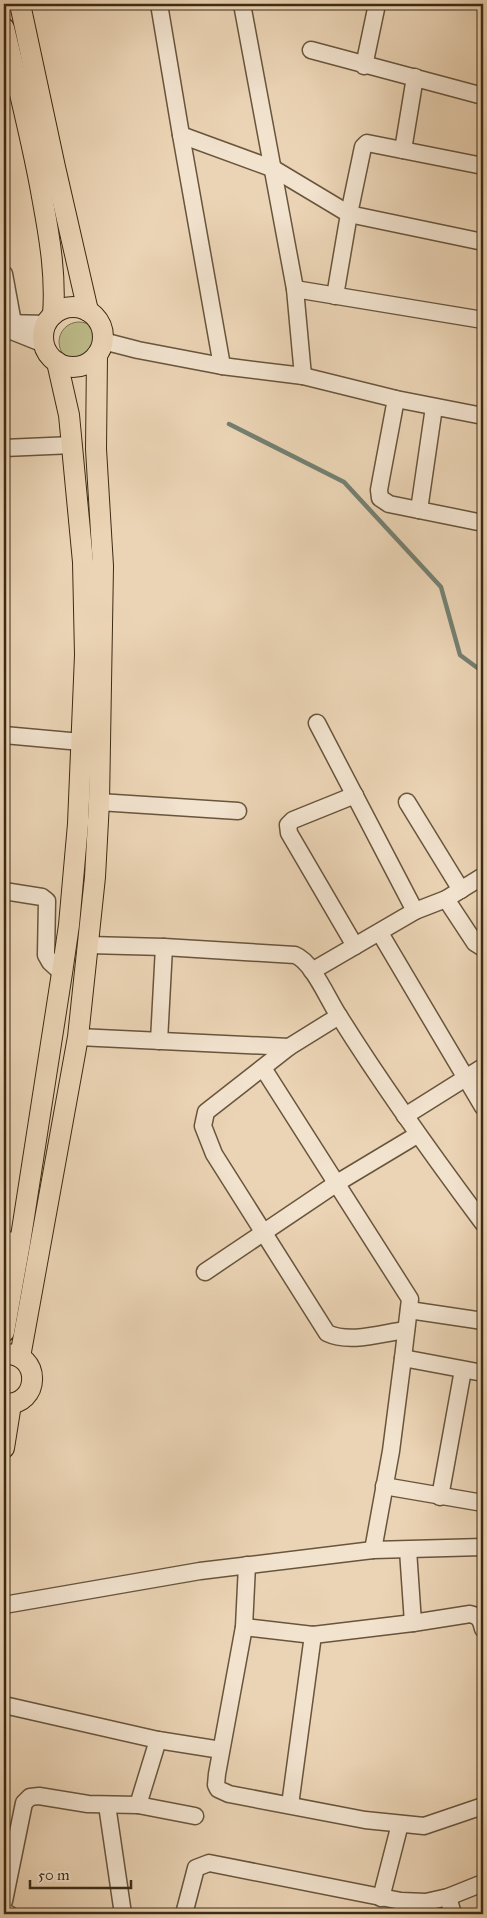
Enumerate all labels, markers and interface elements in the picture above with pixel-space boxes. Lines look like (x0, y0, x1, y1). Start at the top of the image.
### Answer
scale bar (30, 1858, 131, 1890)
text: 50 m (38, 1866, 70, 1884)

